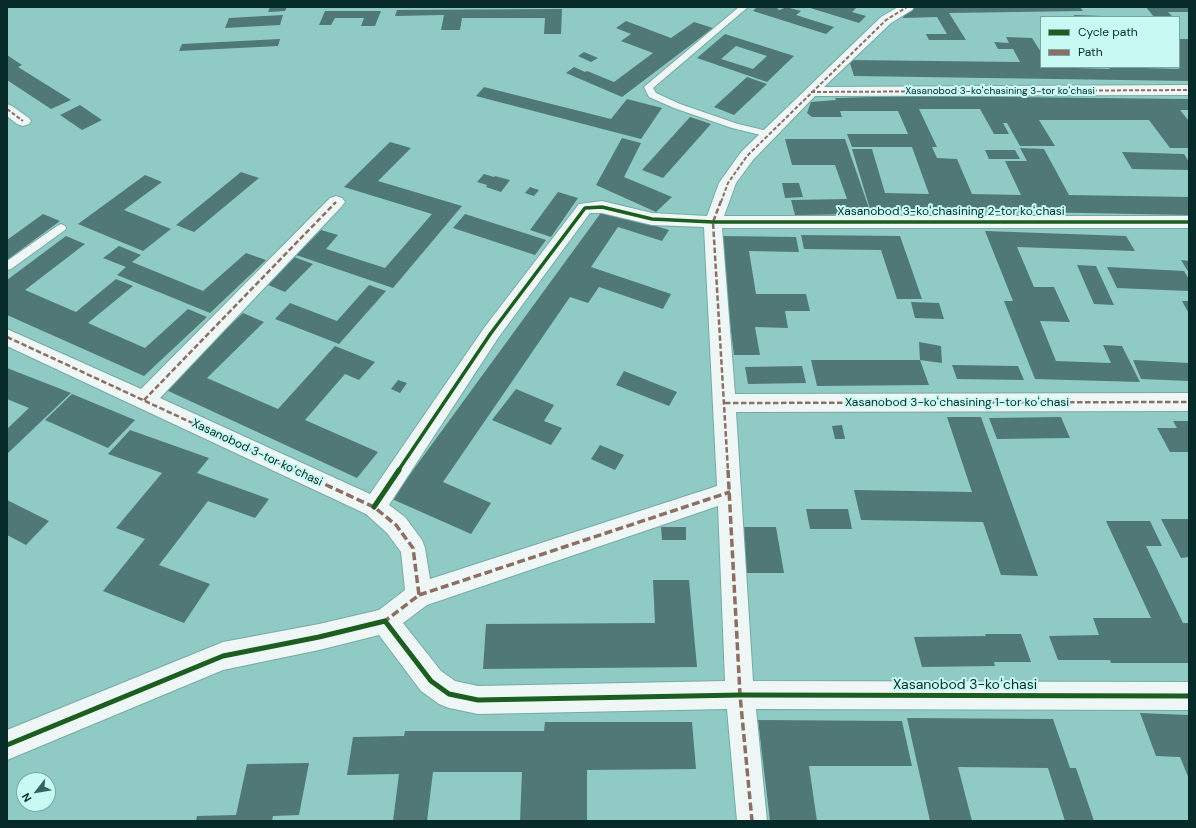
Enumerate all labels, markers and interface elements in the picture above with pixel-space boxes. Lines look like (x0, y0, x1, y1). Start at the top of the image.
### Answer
legend (1040, 16, 1180, 68)
text: Cycle path (1078, 24, 1138, 40)
text: Path (1078, 44, 1103, 60)
street label: Xasanobod 3-koʻchasining 3-tor koʻchasi (905, 85, 1095, 97)
street label: Xasanobod 3-koʻchasining 2-tor koʻchasi (837, 205, 1065, 219)
street label: Xasanobod 3-koʻchasining 1-tor koʻchasi (845, 396, 1069, 410)
street label: Xasanobod 3-tor koʻchasi (189, 416, 325, 490)
street label: Xasanobod 3-koʻchasi (893, 677, 1037, 693)
north arrow (16, 772, 56, 812)
text: N (19, 791, 35, 805)

